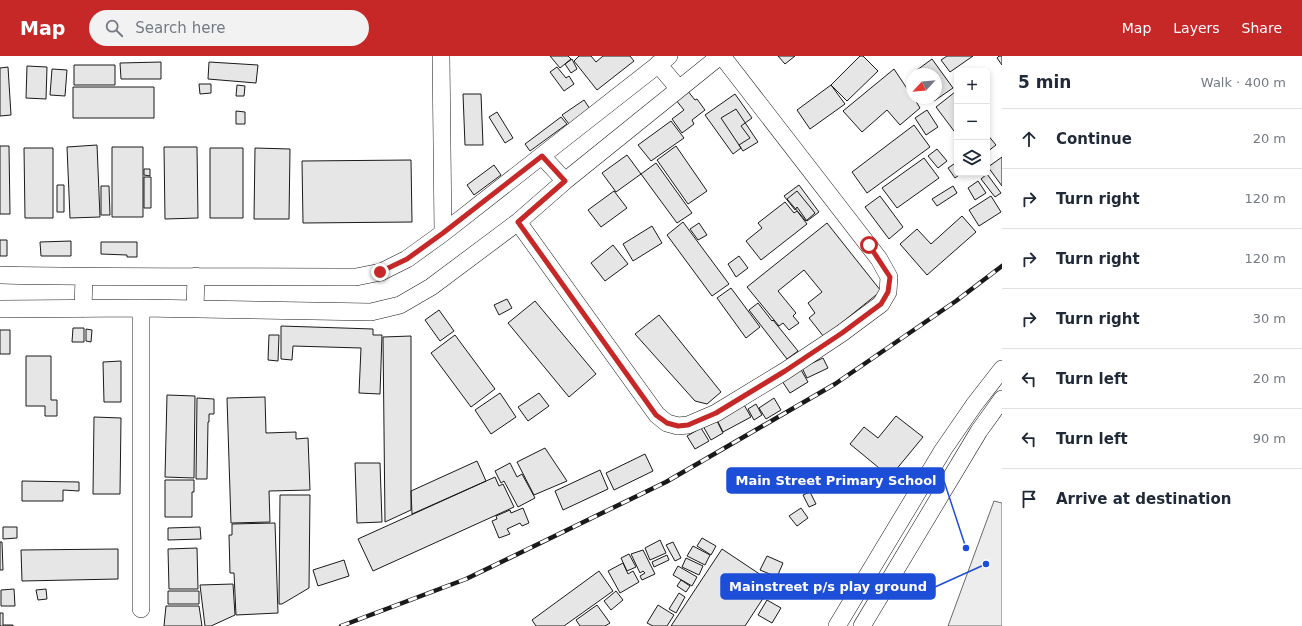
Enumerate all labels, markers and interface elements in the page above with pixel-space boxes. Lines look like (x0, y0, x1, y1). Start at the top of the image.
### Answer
search box (89, 10, 369, 46)
text: Map (20, 17, 65, 39)
icon: search (103, 17, 125, 39)
text: Search here (135, 19, 225, 37)
text: Map (1122, 20, 1151, 36)
text: Layers (1173, 20, 1220, 36)
text: Share (1242, 20, 1282, 36)
north arrow (906, 68, 942, 104)
map controls (954, 68, 990, 176)
button: + (954, 68, 990, 104)
text: 5 min (1018, 72, 1071, 92)
text: Walk · 400 m (1201, 75, 1286, 90)
button: − (954, 104, 990, 140)
icon: ahead (1018, 128, 1040, 150)
text: Continue (1056, 130, 1132, 148)
text: 20 m (1253, 131, 1286, 146)
button: layers (954, 140, 990, 176)
icon: right (1018, 188, 1040, 210)
text: Turn right (1056, 190, 1140, 208)
text: 120 m (1244, 191, 1286, 206)
route start (860, 236, 878, 254)
icon: right (1018, 248, 1040, 270)
text: Turn right (1056, 250, 1140, 268)
text: 120 m (1244, 251, 1286, 266)
route end (371, 263, 389, 281)
icon: right (1018, 308, 1040, 330)
text: Turn right (1056, 310, 1140, 328)
text: 30 m (1253, 311, 1286, 326)
icon: left (1018, 368, 1040, 390)
text: Turn left (1056, 370, 1128, 388)
text: 20 m (1253, 371, 1286, 386)
icon: left (1018, 428, 1040, 450)
text: Turn left (1056, 430, 1128, 448)
text: 90 m (1253, 431, 1286, 446)
callout: Main Street Primary School (727, 468, 944, 493)
text: Main Street Primary School (735, 473, 937, 488)
icon: arrive (1018, 488, 1040, 510)
text: Arrive at destination (1056, 490, 1231, 508)
callout: Mainstreet p/s play ground (721, 574, 935, 599)
text: Mainstreet p/s play ground (729, 579, 927, 594)

